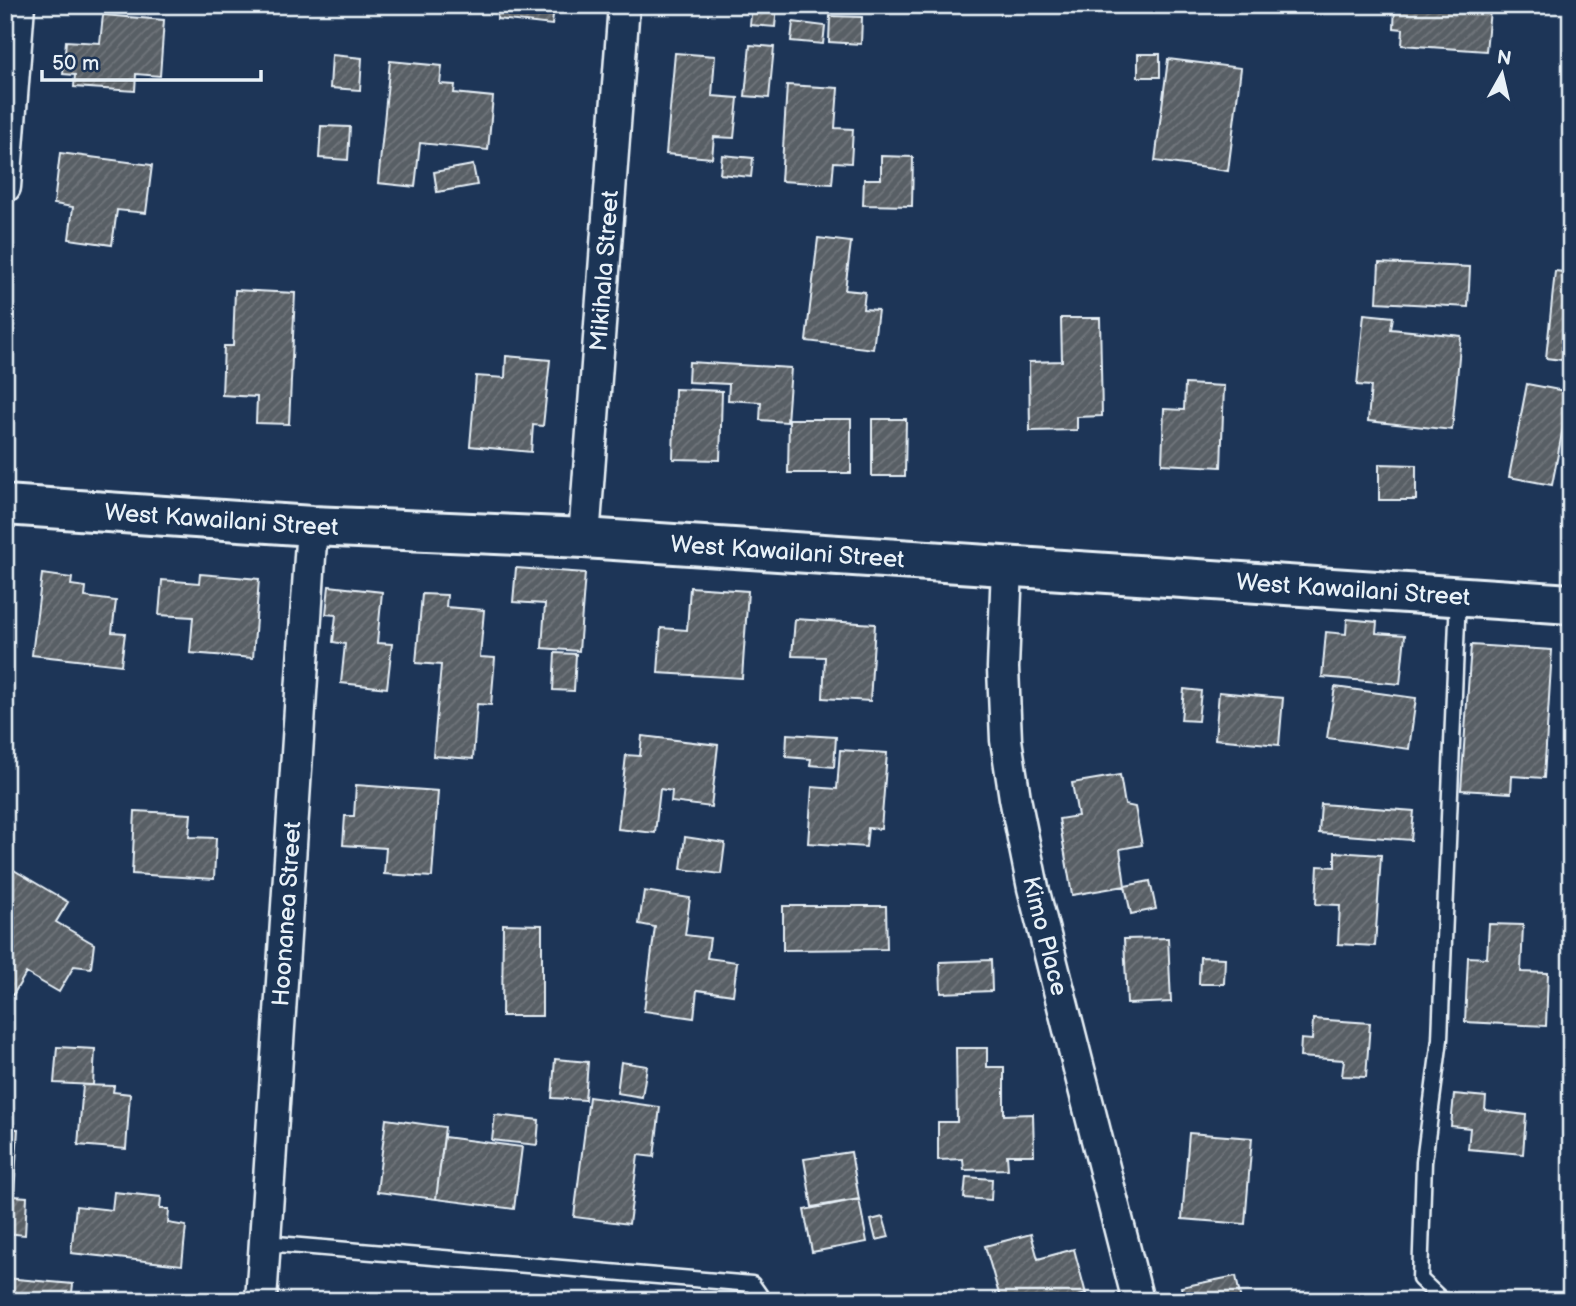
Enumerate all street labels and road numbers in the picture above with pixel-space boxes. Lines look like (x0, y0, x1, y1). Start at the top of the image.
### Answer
street label: Mikihala Street (584, 189, 625, 352)
street label: West Kawailani Street (104, 498, 340, 542)
street label: West Kawailani Street (670, 530, 906, 574)
street label: West Kawailani Street (1235, 568, 1472, 612)
street label: Hoonanea Street (266, 820, 308, 1007)
street label: Kimo Place (1016, 874, 1074, 999)

